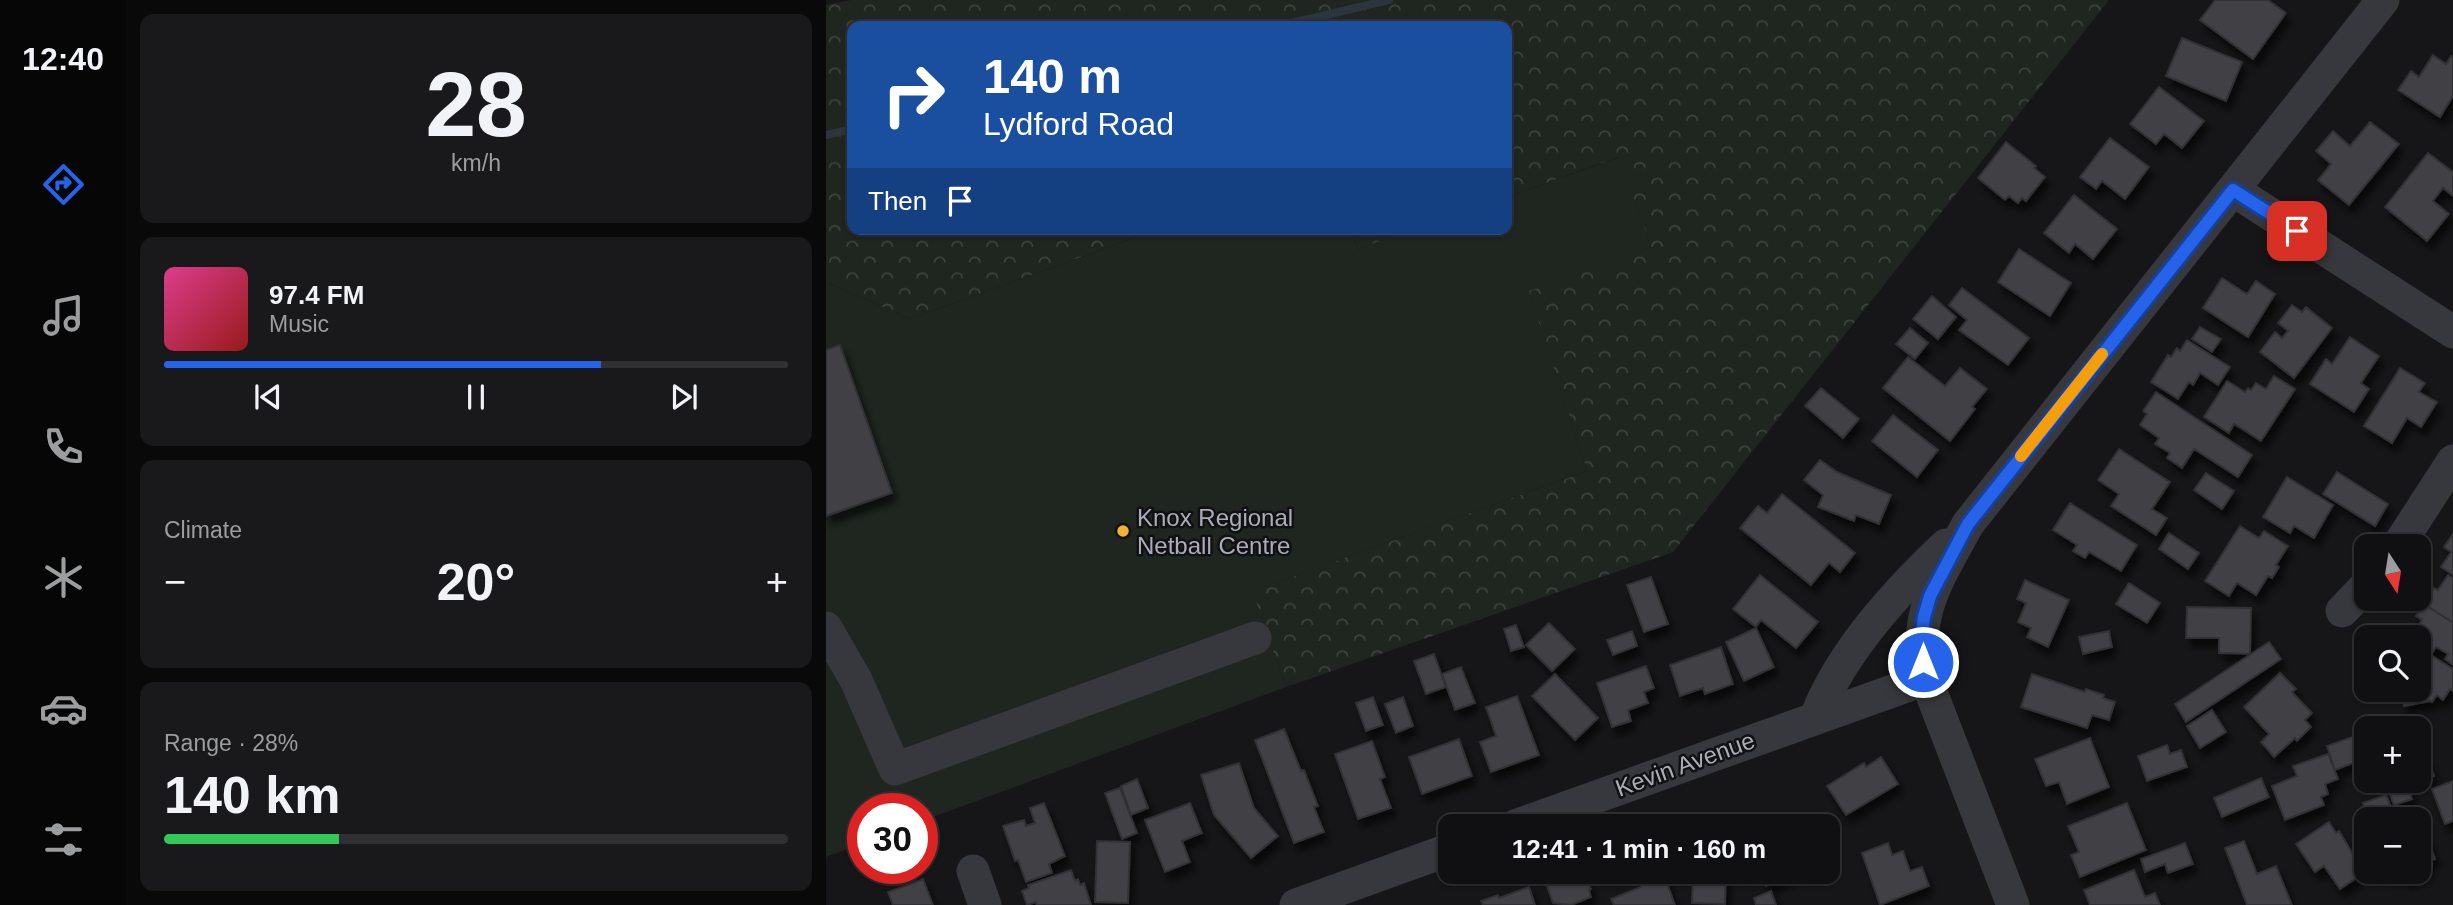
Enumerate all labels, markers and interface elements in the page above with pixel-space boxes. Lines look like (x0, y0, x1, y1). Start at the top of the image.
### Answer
text: 12:40 (22, 41, 104, 77)
icon: right (868, 49, 959, 140)
text: 140 m (983, 49, 1122, 103)
text: 28 (425, 54, 527, 155)
text: Lydford Road (983, 106, 1174, 142)
text: km/h (451, 150, 501, 176)
icon: directions (39, 160, 88, 209)
icon: arrive (941, 182, 979, 220)
text: Then (868, 186, 927, 216)
pin (2267, 201, 2327, 261)
icon: arrive (2278, 212, 2316, 250)
text: 97.4 FM (269, 280, 364, 310)
icon: music (39, 291, 88, 340)
text: Music (269, 311, 329, 337)
icon: previous (249, 378, 287, 416)
icon: pause (457, 378, 495, 416)
icon: next (665, 378, 703, 416)
icon: phone (39, 422, 88, 471)
place label: Knox Regional Netball Centre (1137, 504, 1293, 559)
text: Climate (164, 517, 242, 543)
marker: Knox Regional Netball Centre (1115, 523, 1131, 539)
north arrow (2354, 534, 2431, 611)
map controls (2354, 534, 2431, 884)
icon: climate (39, 553, 88, 602)
text: 20° (437, 553, 515, 611)
text: − (164, 561, 186, 603)
text: + (766, 561, 788, 603)
position arrow (1886, 625, 1960, 699)
button: search (2354, 625, 2431, 702)
icon: car (39, 684, 88, 733)
button: + (2354, 716, 2431, 793)
street label: Kevin Avenue (1612, 726, 1758, 802)
text: Range · 28% (164, 730, 298, 756)
text: 140 km (164, 766, 340, 824)
speed limit sign: 30 (847, 793, 938, 884)
button: − (2354, 807, 2431, 884)
icon: filters (39, 815, 88, 864)
text: 12:41 · 1 min · 160 m (1512, 834, 1766, 864)

